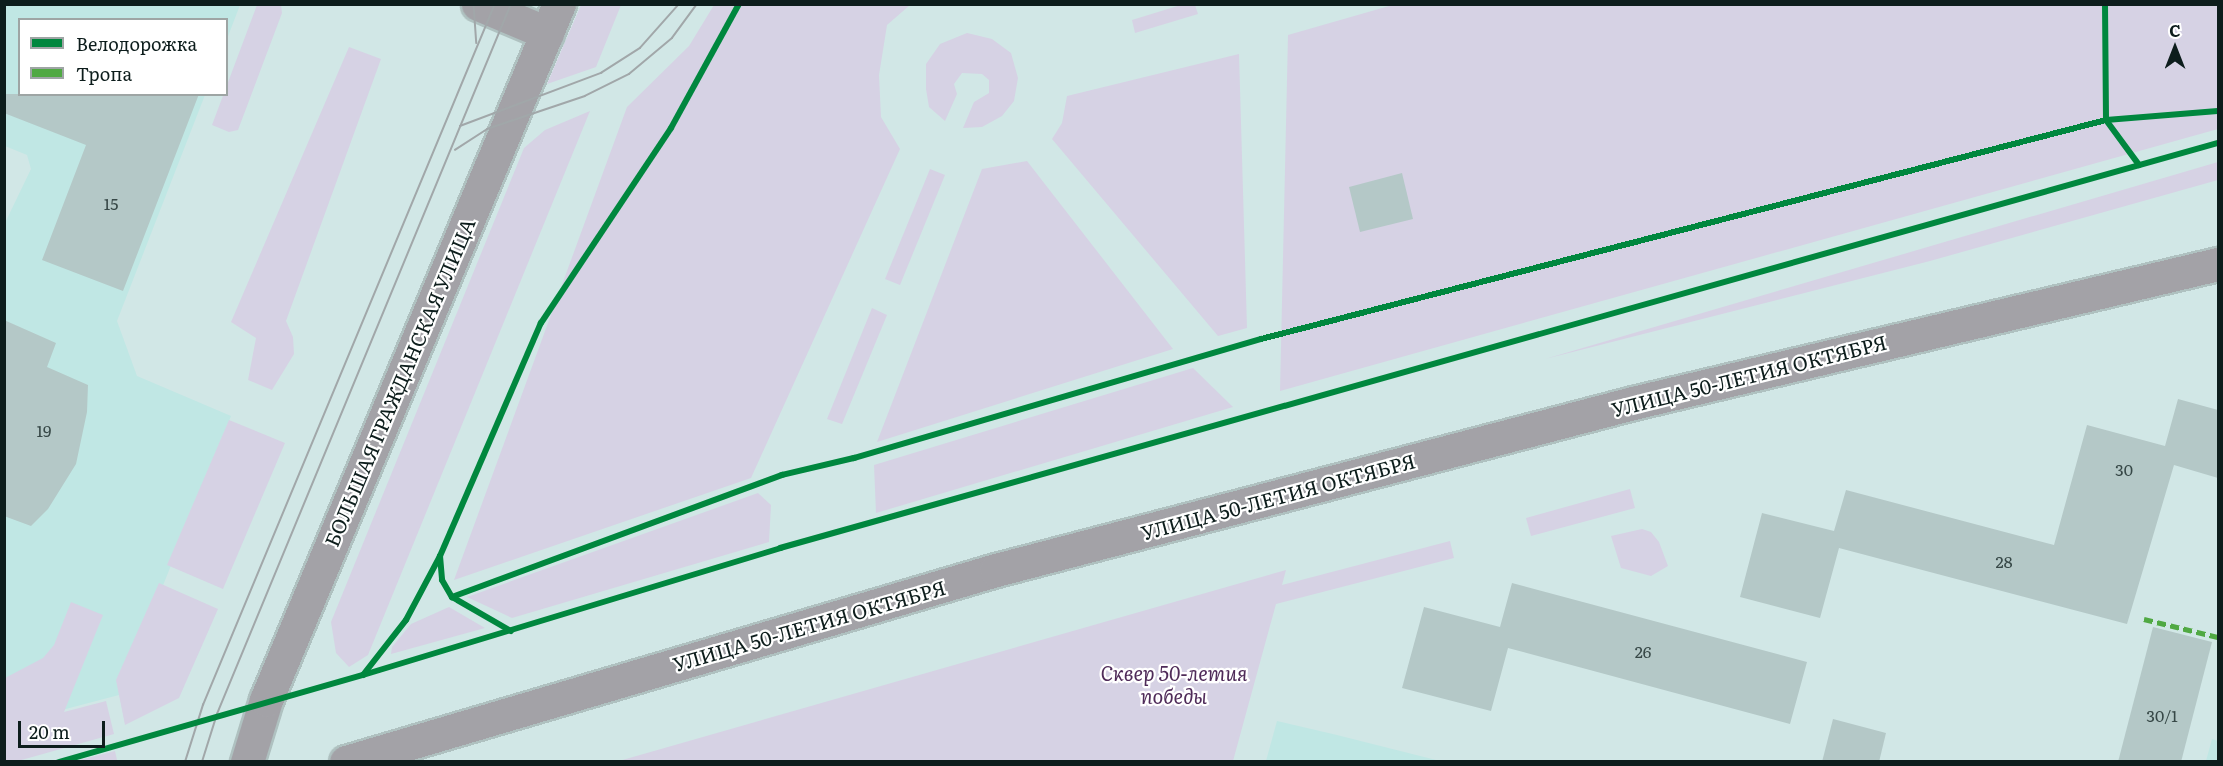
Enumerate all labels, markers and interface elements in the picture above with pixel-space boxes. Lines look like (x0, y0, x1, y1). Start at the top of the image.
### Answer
legend (18, 18, 228, 96)
north arrow (2145, 18, 2205, 78)
text: С (2169, 18, 2181, 42)
text: Велодорожка (76, 30, 197, 57)
text: Тропа (76, 60, 132, 87)
house number: 15 (104, 193, 118, 213)
street label: БОЛЬШАЯ ГРАЖДАНСКАЯ УЛИЦА (319, 214, 479, 550)
street label: УЛИЦА 50-ЛЕТИЯ ОКТЯБРЯ (1609, 329, 1889, 421)
house number: 19 (37, 420, 51, 440)
street label: УЛИЦА 50-ЛЕТИЯ ОКТЯБРЯ (1138, 448, 1418, 544)
house number: 30 (2115, 459, 2133, 479)
house number: 28 (1996, 551, 2012, 571)
street label: УЛИЦА 50-ЛЕТИЯ ОКТЯБРЯ (670, 574, 948, 676)
house number: 26 (1635, 641, 1651, 661)
park label: Сквер 50-летия победы (1101, 661, 1247, 708)
house number: 30/1 (2146, 705, 2178, 725)
scale bar (21, 709, 108, 747)
text: 20 m (29, 718, 70, 745)

